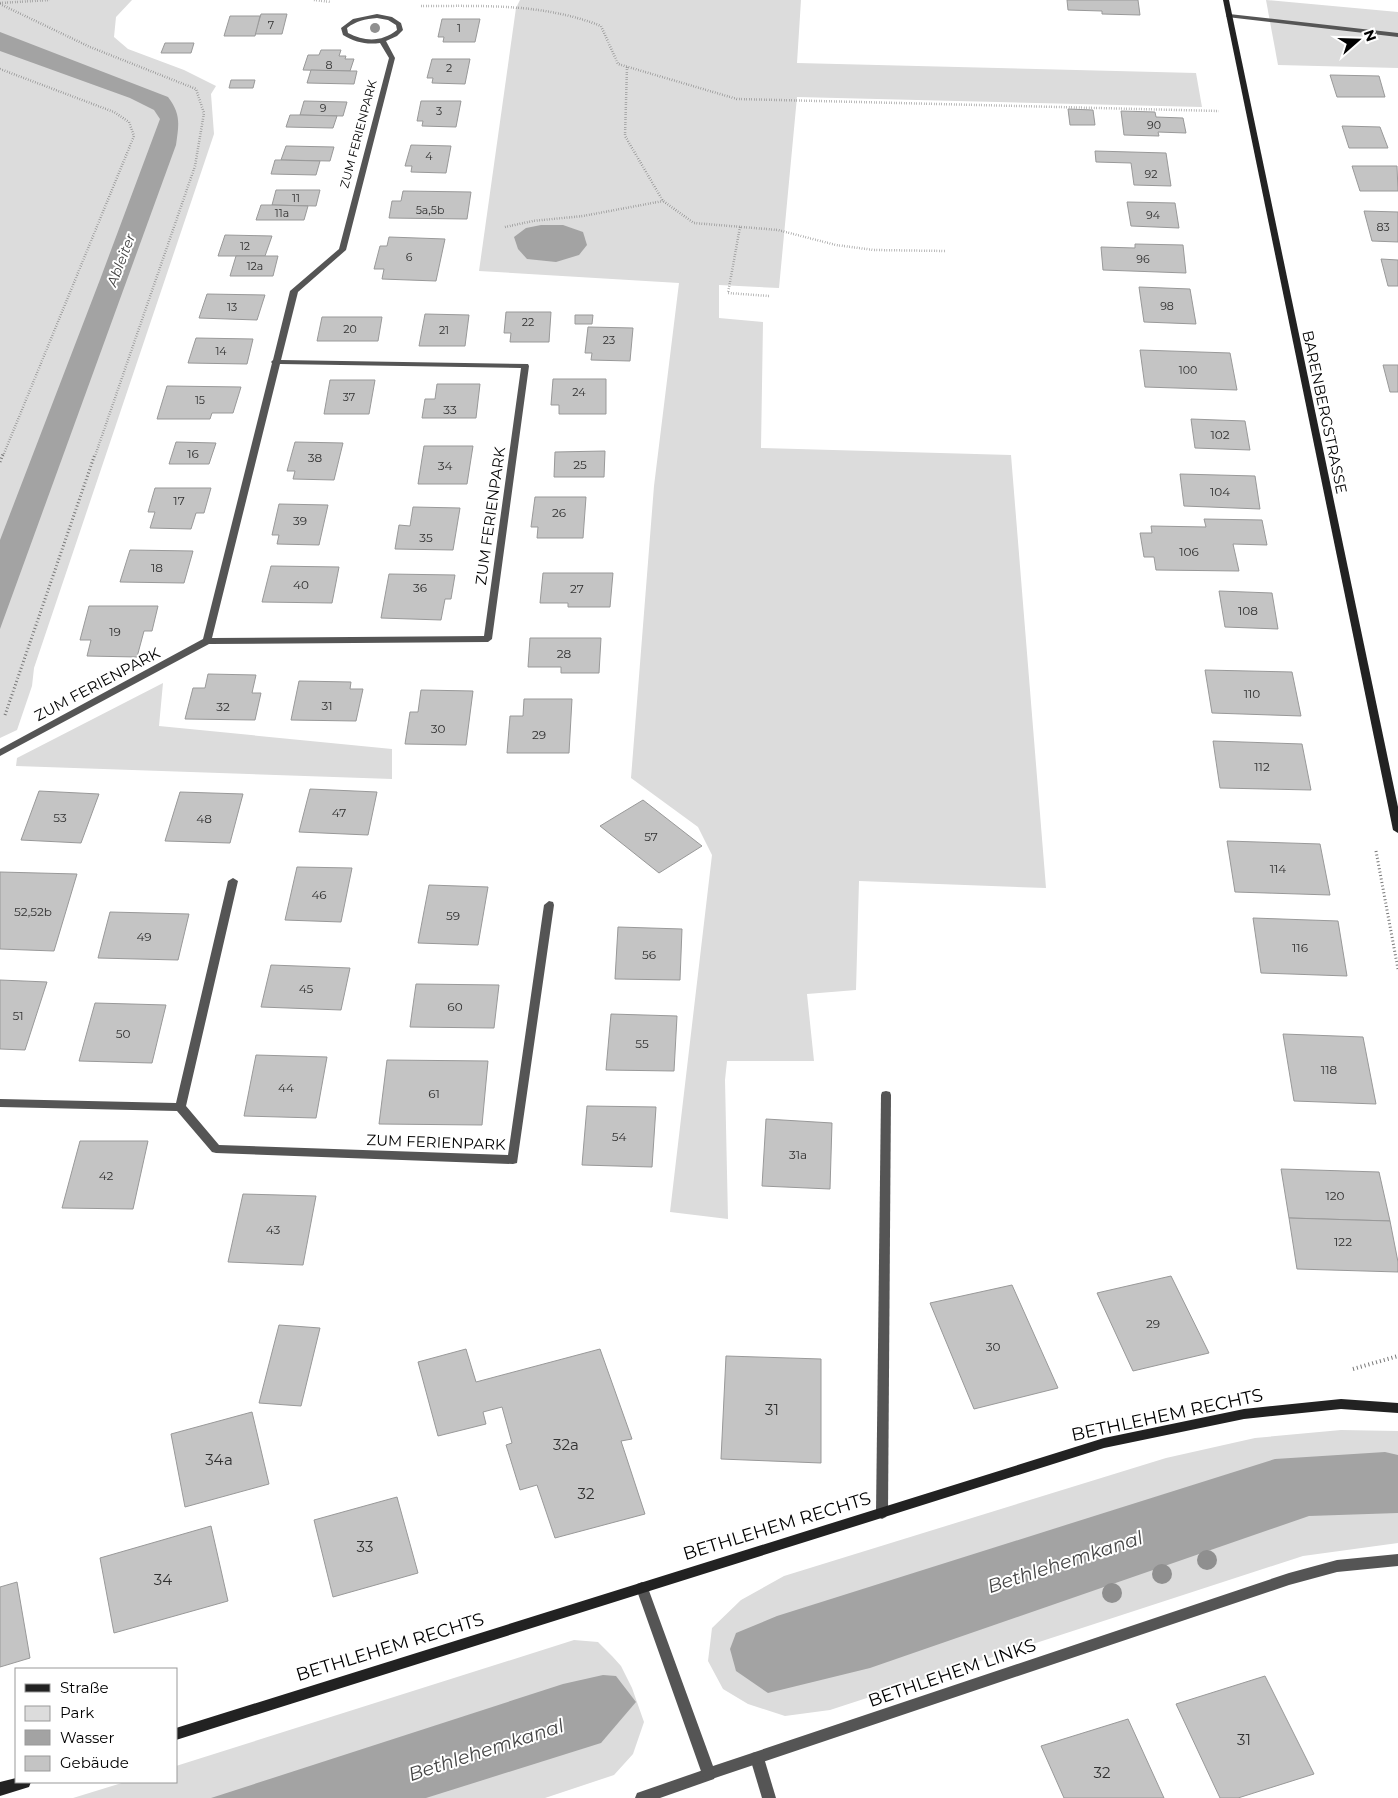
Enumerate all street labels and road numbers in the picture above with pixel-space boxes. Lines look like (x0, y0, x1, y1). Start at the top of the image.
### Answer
street label: ZUM FERIENPARK (336, 78, 380, 190)
street label: BARENBERGSTRASSE (1298, 329, 1352, 495)
street label: ZUM FERIENPARK (471, 445, 509, 586)
street label: ZUM FERIENPARK (31, 643, 163, 725)
street label: ZUM FERIENPARK (366, 1130, 506, 1154)
street label: BETHLEHEM RECHTS (1069, 1384, 1265, 1446)
street label: BETHLEHEM RECHTS (680, 1487, 874, 1565)
street label: BETHLEHEM RECHTS (293, 1608, 487, 1686)
street label: BETHLEHEM LINKS (865, 1634, 1039, 1712)

